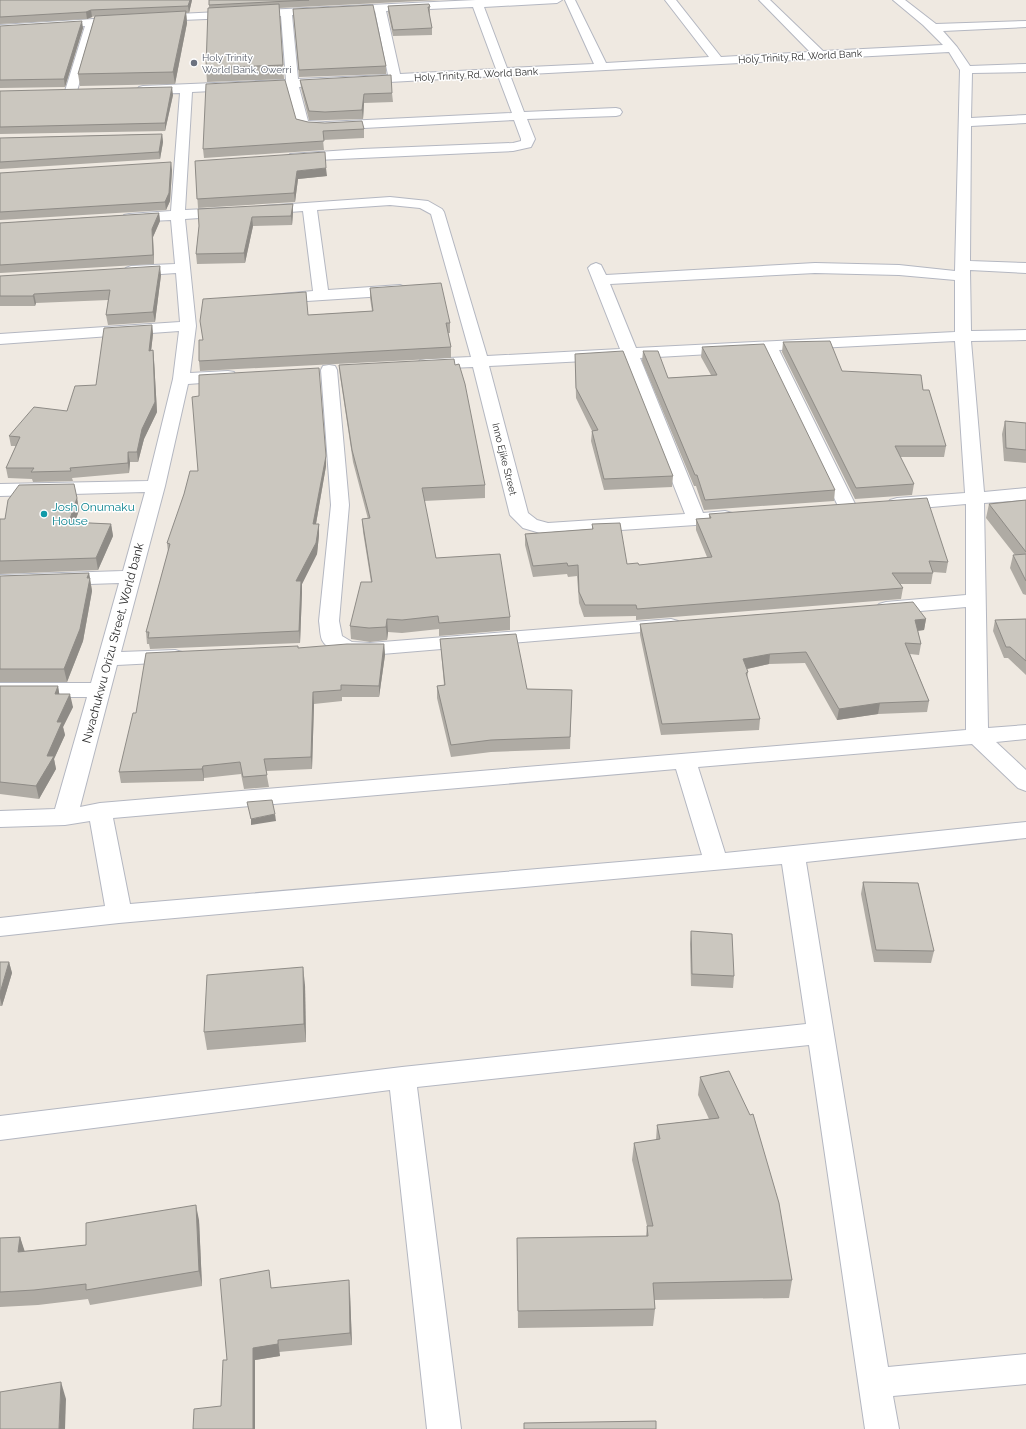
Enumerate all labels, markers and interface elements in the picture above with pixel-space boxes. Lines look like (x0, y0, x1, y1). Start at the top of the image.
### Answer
street label: Holy Trinity Rd, World Bank (738, 48, 863, 65)
place label: Holy Trinity World Bank, Owerri (202, 52, 291, 75)
marker: Holy Trinity World Bank, Owerri (189, 58, 199, 68)
street label: Holy Trinity Rd, World Bank (414, 66, 539, 83)
street label: Inno Ejike Street (490, 422, 519, 497)
place label: Josh Onumaku House (52, 500, 135, 528)
marker: Josh Onumaku House (39, 509, 49, 519)
street label: Nwachukwu Orizu Street, World bank (79, 541, 147, 745)

